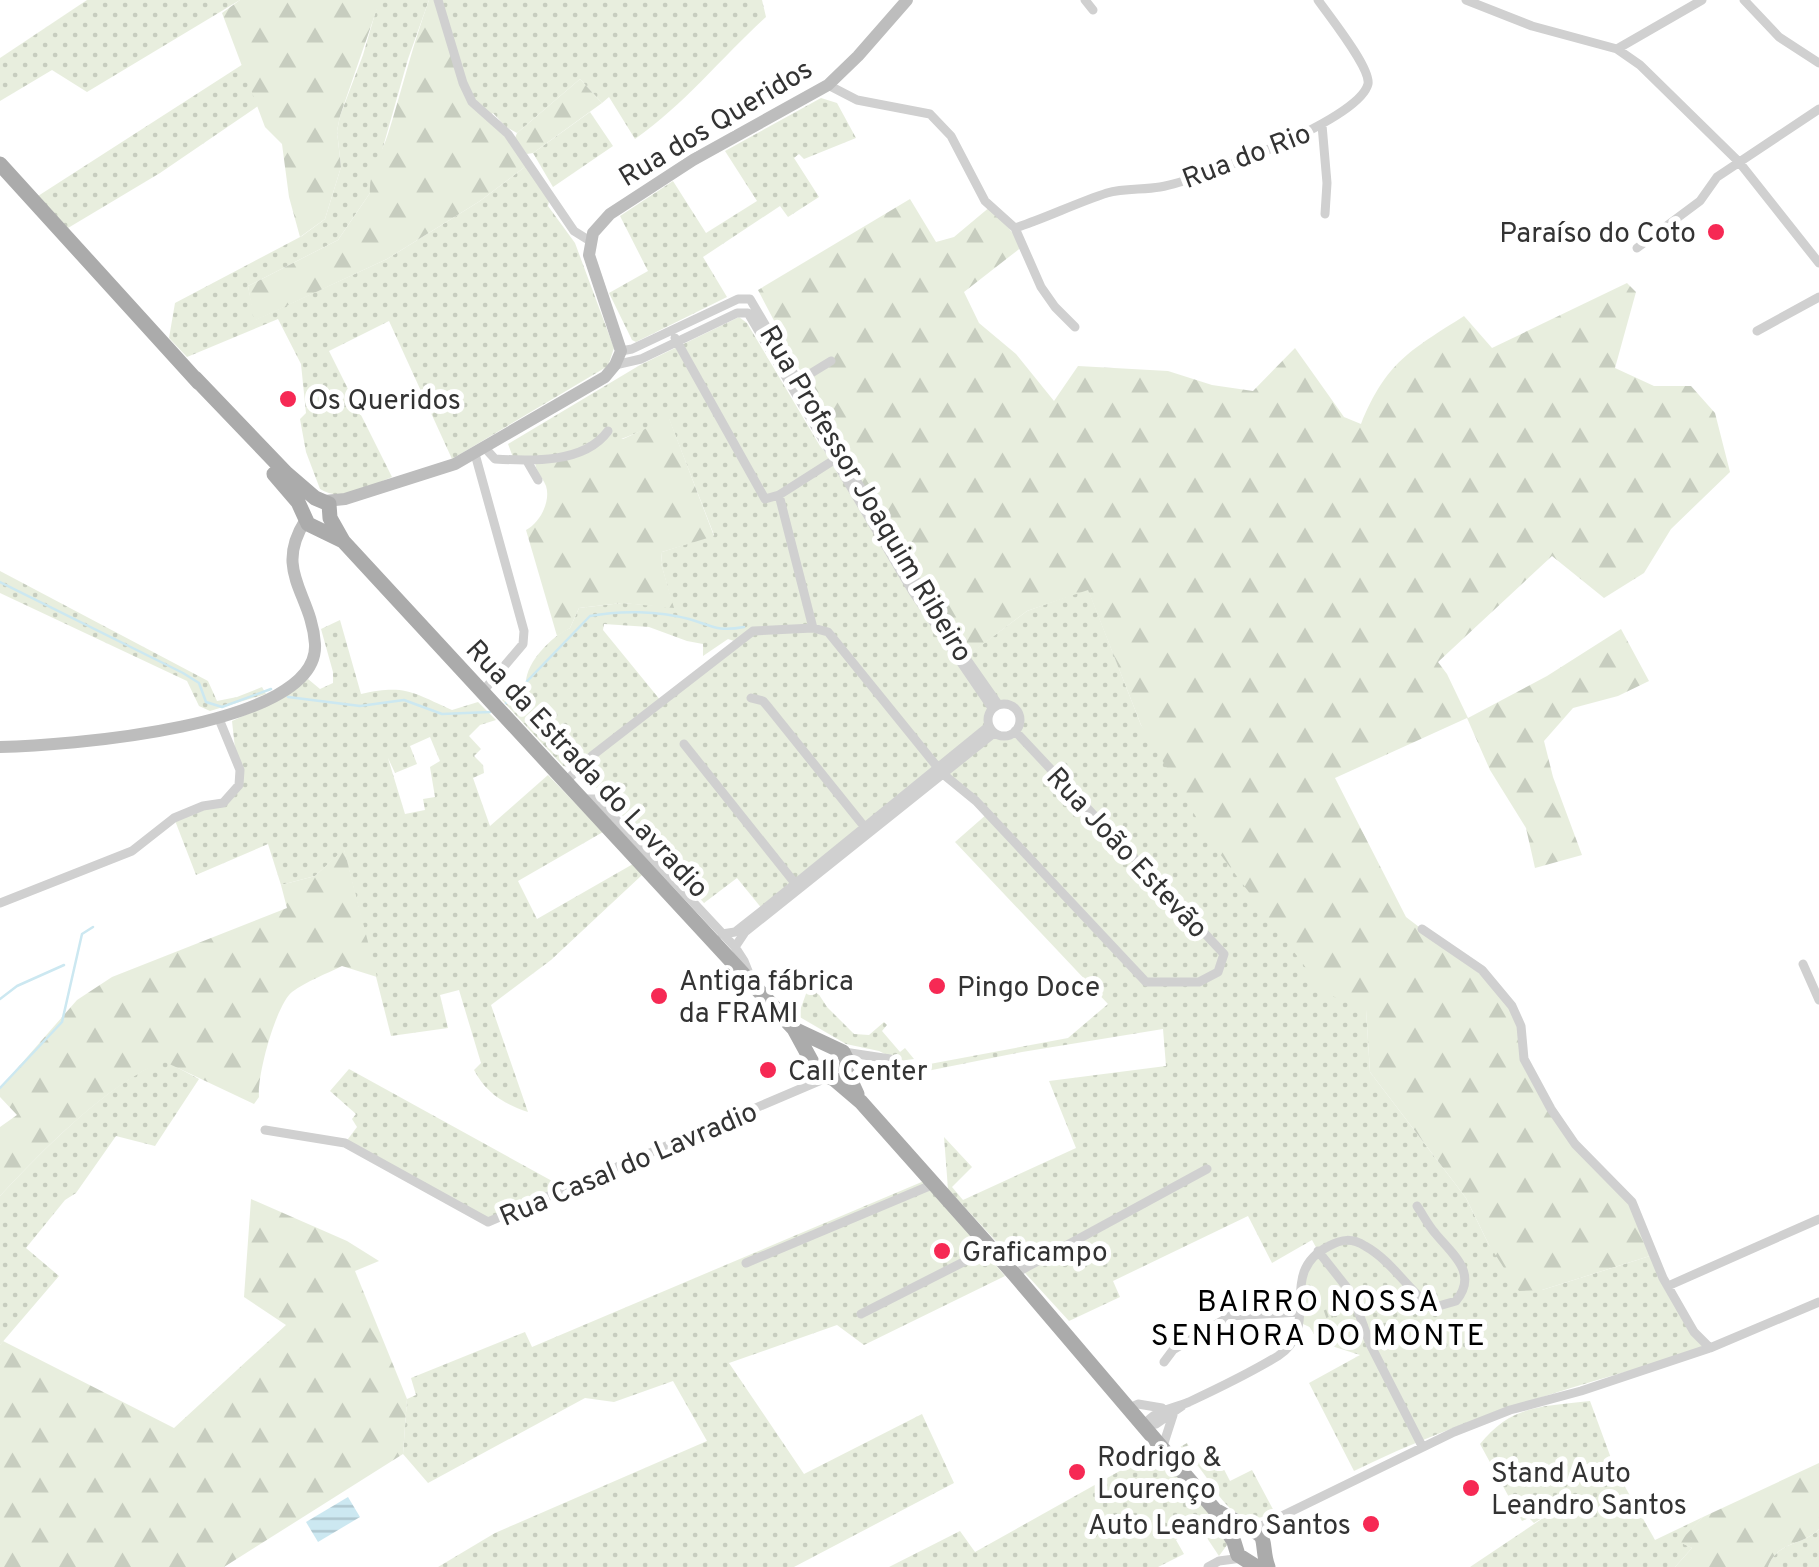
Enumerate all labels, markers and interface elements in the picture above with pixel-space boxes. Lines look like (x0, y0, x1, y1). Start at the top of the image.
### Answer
street label: Rua dos Queridos (613, 53, 820, 197)
street label: Rua do Rio (1178, 117, 1316, 199)
place label: Paraíso do Coto (1499, 217, 1696, 253)
marker: Paraíso do Coto (1705, 221, 1727, 243)
street label: Rua Professor Joaquim Ribeiro (750, 320, 979, 669)
place label: Os Queridos (308, 384, 461, 420)
marker: Os Queridos (277, 388, 299, 410)
street label: Rua da Estrada do Lavradio (457, 633, 715, 907)
street label: Rua João Estevão (1037, 761, 1214, 947)
place label: Antiga fábrica da FRAMI (679, 965, 854, 1033)
place label: Pingo Doce (957, 971, 1100, 1007)
marker: Pingo Doce (926, 975, 948, 997)
marker: Antiga fábrica da FRAMI (648, 985, 670, 1007)
place label: Call Center (788, 1055, 928, 1091)
marker: Call Center (757, 1059, 779, 1081)
street label: Rua Casal do Lavradio (495, 1095, 764, 1236)
place label: Graficampo (962, 1236, 1108, 1272)
marker: Graficampo (931, 1240, 953, 1262)
district label: BAIRRO NOSSA SENHORA DO MONTE (1151, 1285, 1487, 1356)
place label: Rodrigo & Lourenço (1097, 1441, 1221, 1509)
place label: Stand Auto Leandro Santos (1491, 1457, 1687, 1525)
marker: Rodrigo & Lourenço (1066, 1461, 1088, 1483)
marker: Stand Auto Leandro Santos (1460, 1477, 1482, 1499)
place label: Auto Leandro Santos (1088, 1509, 1351, 1545)
marker: Auto Leandro Santos (1360, 1513, 1382, 1535)

